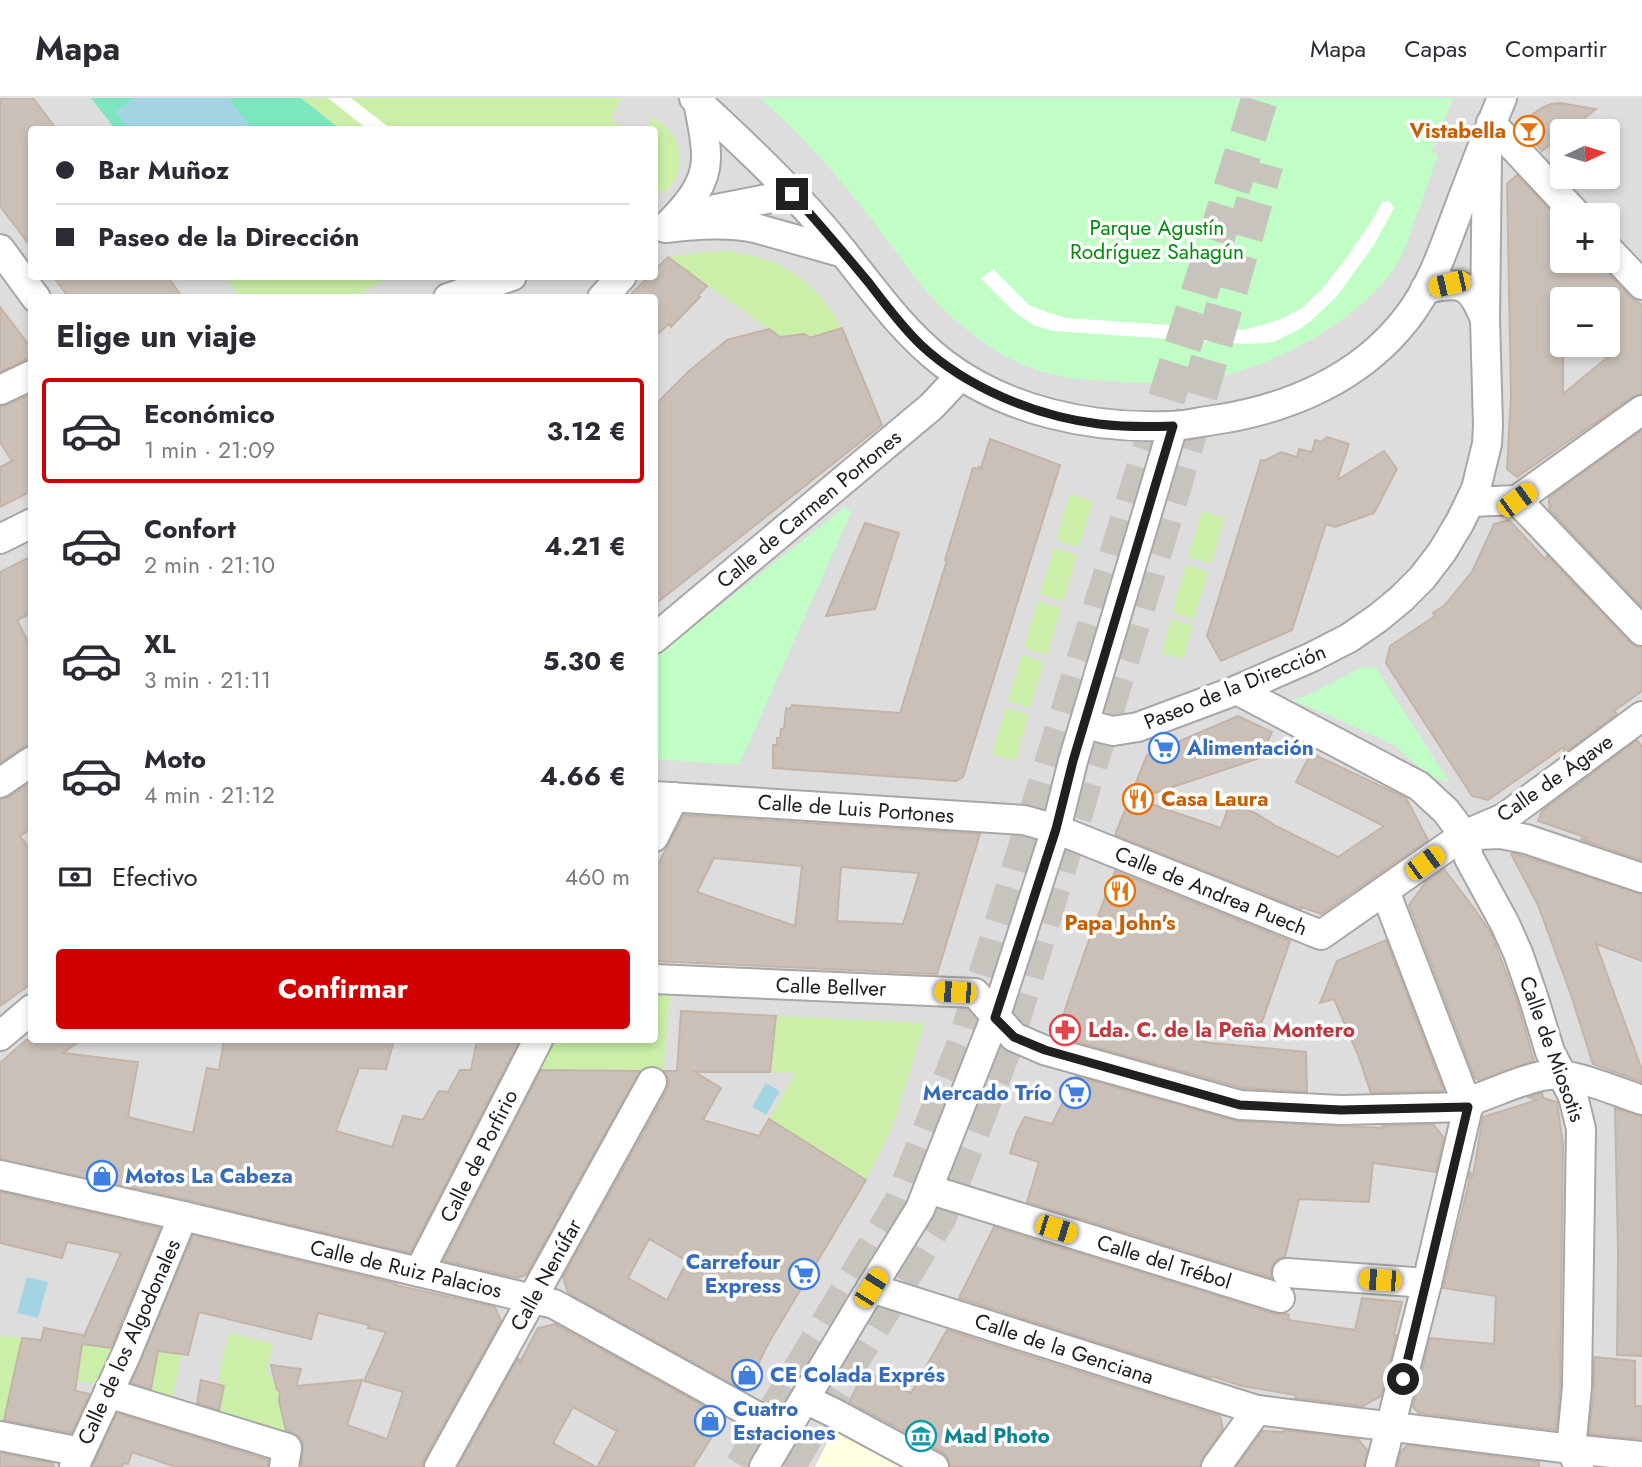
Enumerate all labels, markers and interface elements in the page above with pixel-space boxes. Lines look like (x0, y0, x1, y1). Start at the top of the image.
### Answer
text: Mapa (35, 25, 120, 72)
text: Mapa (1310, 31, 1366, 66)
text: Capas (1404, 31, 1467, 66)
text: Compartir (1505, 31, 1607, 66)
bar icon: Vistabella (1512, 114, 1546, 148)
place label: Vistabella (1409, 116, 1506, 146)
north arrow (1550, 119, 1620, 189)
map controls (1550, 119, 1620, 357)
text: Bar Muñoz (98, 151, 229, 189)
route end (776, 178, 808, 210)
button: + (1550, 203, 1620, 273)
park label: Parque Agustín Rodríguez Sahagún (1070, 213, 1244, 267)
text: Paseo de la Dirección (98, 218, 359, 256)
car (1427, 269, 1472, 299)
button: − (1550, 287, 1620, 357)
text: Elige un viaje (56, 313, 257, 359)
text: Económico (144, 395, 275, 433)
icon: car (60, 399, 123, 462)
text: 3.12 € (547, 412, 626, 450)
street label: Calle de Carmen Portones (710, 423, 908, 595)
text: 1 min · 21:09 (144, 433, 275, 467)
car (1494, 479, 1541, 521)
text: Confort (144, 510, 236, 548)
icon: car (60, 514, 123, 577)
text: 4.21 € (544, 527, 626, 565)
text: 2 min · 21:10 (144, 548, 275, 582)
text: XL (144, 625, 176, 663)
icon: car (60, 629, 123, 692)
street label: Paseo de la Dirección (1140, 637, 1330, 737)
text: 5.30 € (543, 642, 626, 680)
text: 3 min · 21:11 (144, 663, 271, 697)
street label: Calle de Ágave (1491, 727, 1619, 829)
supermarket icon: Alimentación (1147, 731, 1181, 765)
place label: Alimentación (1186, 733, 1314, 763)
text: Moto (144, 740, 206, 778)
icon: car (60, 744, 123, 807)
text: 4.66 € (540, 757, 626, 795)
text: 4 min · 21:12 (144, 778, 275, 812)
restaurant icon: Casa Laura (1121, 782, 1155, 816)
place label: Casa Laura (1161, 784, 1269, 814)
street label: Calle de Luis Portones (757, 787, 955, 831)
street label: Calle de Andrea Puech (1110, 839, 1312, 943)
car (1402, 842, 1449, 884)
icon: cash (56, 858, 94, 896)
text: Efectivo (112, 858, 198, 896)
text: 460 m (565, 860, 630, 894)
restaurant icon: Papa John's (1103, 874, 1137, 908)
place label: Papa John's (1065, 908, 1176, 938)
button: Confirmar (56, 949, 630, 1029)
street label: Calle Bellver (775, 970, 887, 1004)
street label: Calle de Miosotis (1512, 972, 1592, 1126)
car (934, 980, 977, 1004)
pharmacy icon: Lda. C. de la Peña Montero (1048, 1013, 1082, 1047)
place label: Lda. C. de la Peña Montero (1088, 1015, 1355, 1045)
supermarket icon: Mercado Trío (1058, 1076, 1092, 1110)
place label: Mercado Trío (923, 1078, 1052, 1108)
street label: Calle de Porfirio (433, 1084, 525, 1228)
shop icon: Motos La Cabeza (85, 1159, 119, 1193)
place label: Motos La Cabeza (125, 1161, 293, 1191)
street label: Calle Nenúfar (503, 1213, 589, 1336)
car (1033, 1213, 1080, 1245)
street label: Calle del Trébol (1093, 1227, 1235, 1297)
street label: Calle de Ruiz Palacios (307, 1232, 505, 1306)
street label: Calle de los Algodonales (70, 1234, 188, 1450)
place label: Carrefour Express (686, 1247, 781, 1301)
supermarket icon: Carrefour Express (787, 1257, 821, 1291)
car (851, 1265, 892, 1311)
car (1359, 1268, 1402, 1292)
street label: Calle de la Genciana (971, 1306, 1157, 1392)
shop icon: CE Colada Exprés (730, 1358, 764, 1392)
place label: CE Colada Exprés (770, 1360, 946, 1390)
route start (1387, 1363, 1419, 1395)
place label: Cuatro Estaciones (733, 1394, 836, 1448)
shop icon: Cuatro Estaciones (693, 1404, 727, 1438)
museum icon: Mad Photo (904, 1419, 938, 1453)
place label: Mad Photo (944, 1421, 1050, 1451)

